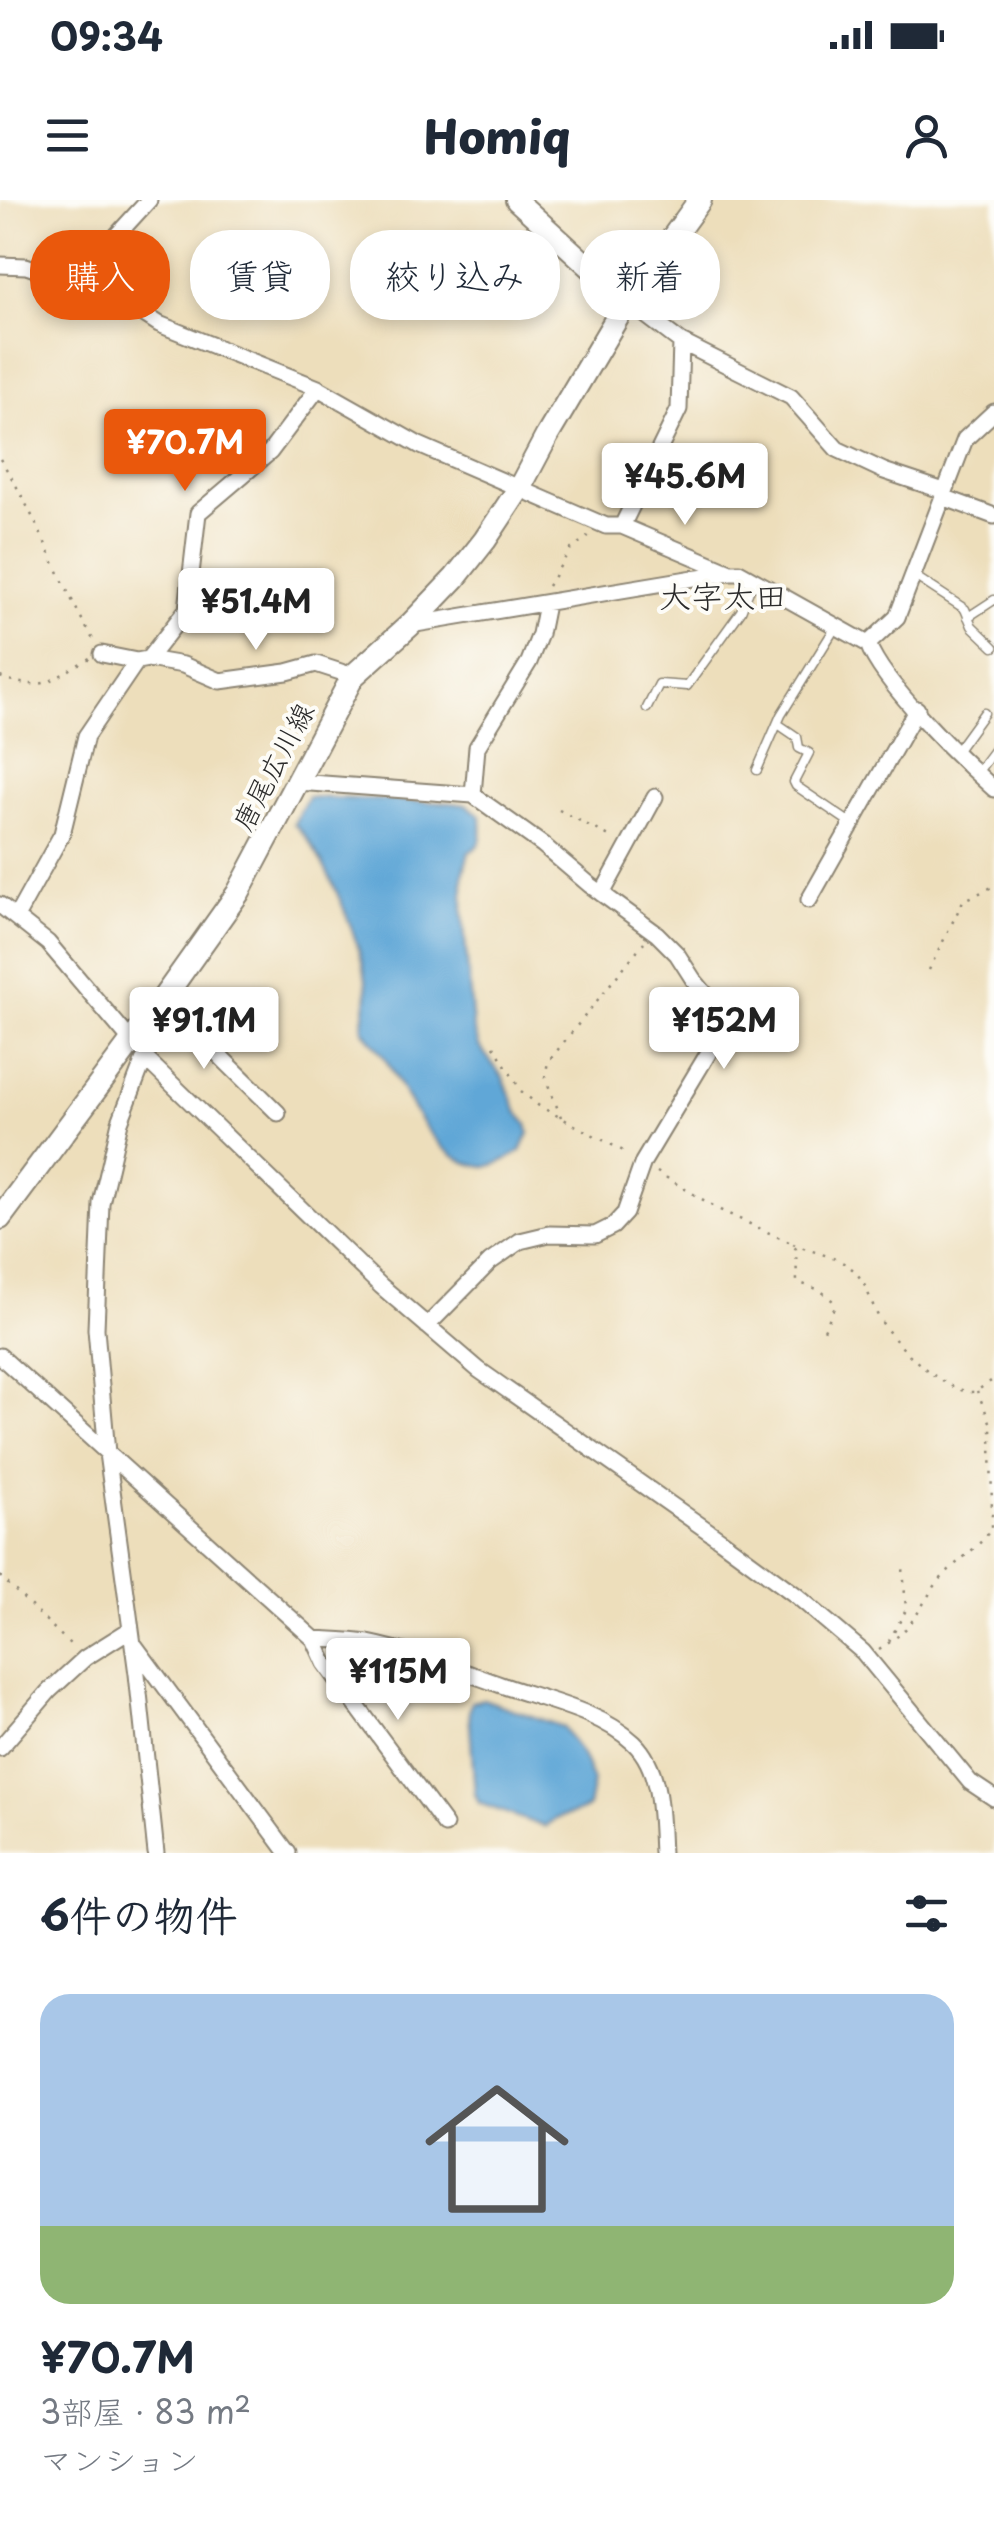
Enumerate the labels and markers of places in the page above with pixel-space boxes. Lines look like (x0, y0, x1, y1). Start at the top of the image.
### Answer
pin: ¥70.7M (104, 409, 266, 494)
pin: ¥45.6M (604, 443, 766, 528)
pin: ¥51.4M (175, 568, 337, 653)
pin: ¥91.1M (123, 987, 285, 1072)
pin: ¥152M (654, 987, 794, 1072)
pin: ¥115M (328, 1638, 468, 1723)

